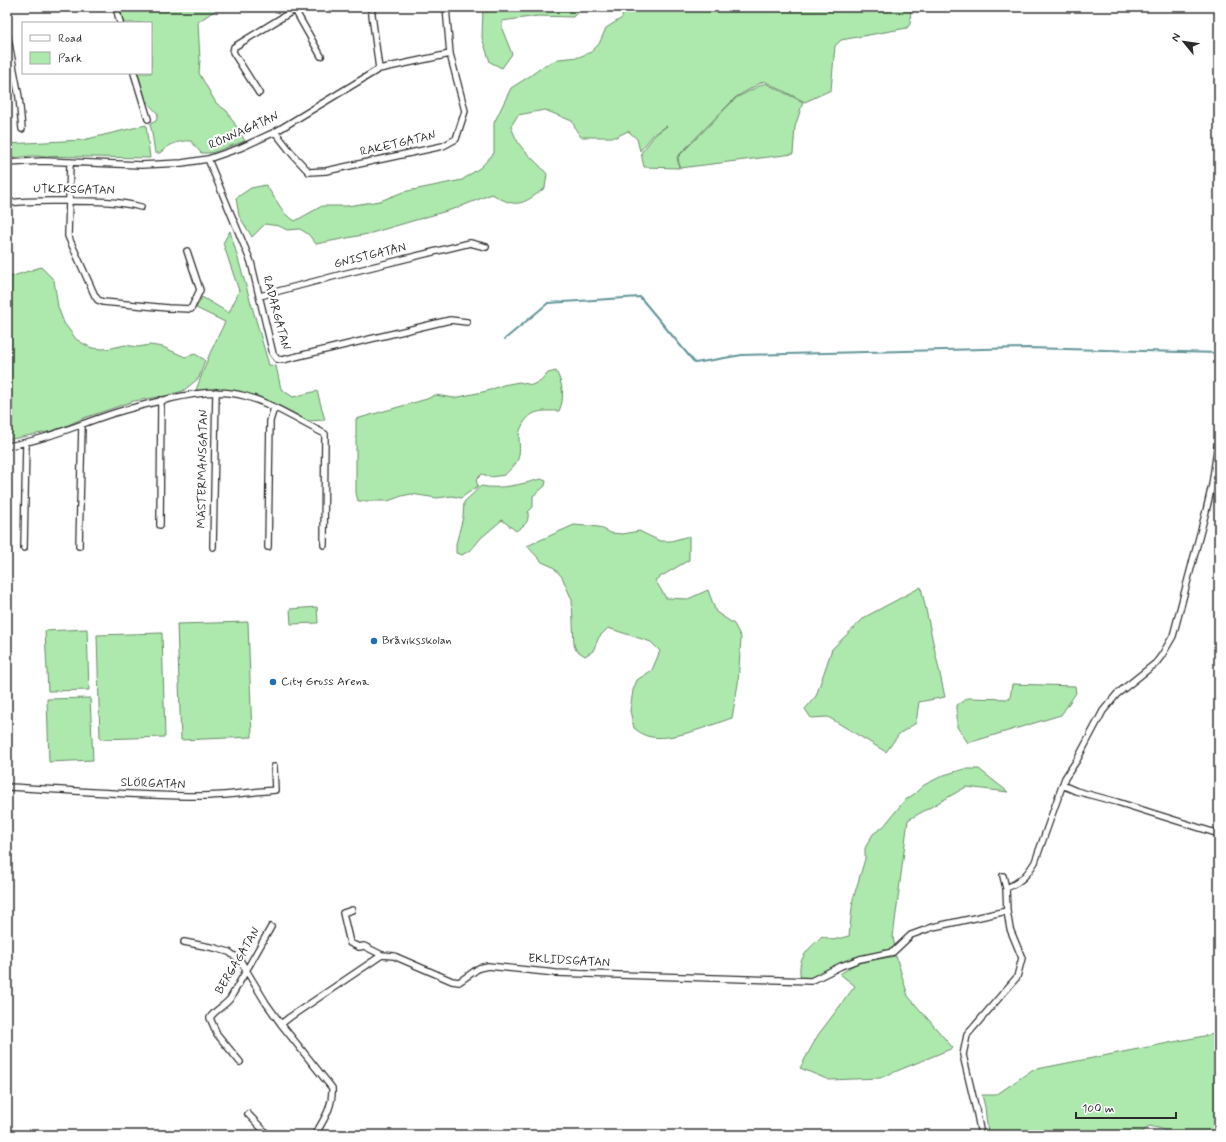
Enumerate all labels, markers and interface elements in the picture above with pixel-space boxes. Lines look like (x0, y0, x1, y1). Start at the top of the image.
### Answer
legend (22, 22, 152, 74)
north arrow (1164, 22, 1204, 62)
text: Road (58, 31, 82, 47)
text: N (1168, 31, 1184, 44)
text: Park (58, 51, 82, 67)
street label: RÖNNAGATAN (206, 108, 282, 154)
street label: RAKETGATAN (359, 127, 438, 160)
street label: UTKIKSGATAN (33, 181, 115, 199)
street label: GNISTGATAN (332, 239, 408, 273)
street label: RADARGATAN (258, 274, 294, 352)
street label: MÄSTERMANSGATAN (194, 409, 212, 529)
place label: Bråviksskolan (382, 633, 452, 649)
marker: Bråviksskolan (369, 636, 379, 646)
place label: City Gross Arena (281, 674, 370, 690)
marker: City Gross Arena (268, 677, 278, 687)
street label: SLÖRGATAN (120, 775, 186, 793)
street label: BERGAGATAN (212, 925, 264, 997)
street label: EKLIDSGATAN (528, 951, 610, 971)
scale bar (1076, 1094, 1176, 1120)
text: 100 m (1082, 1101, 1114, 1117)

